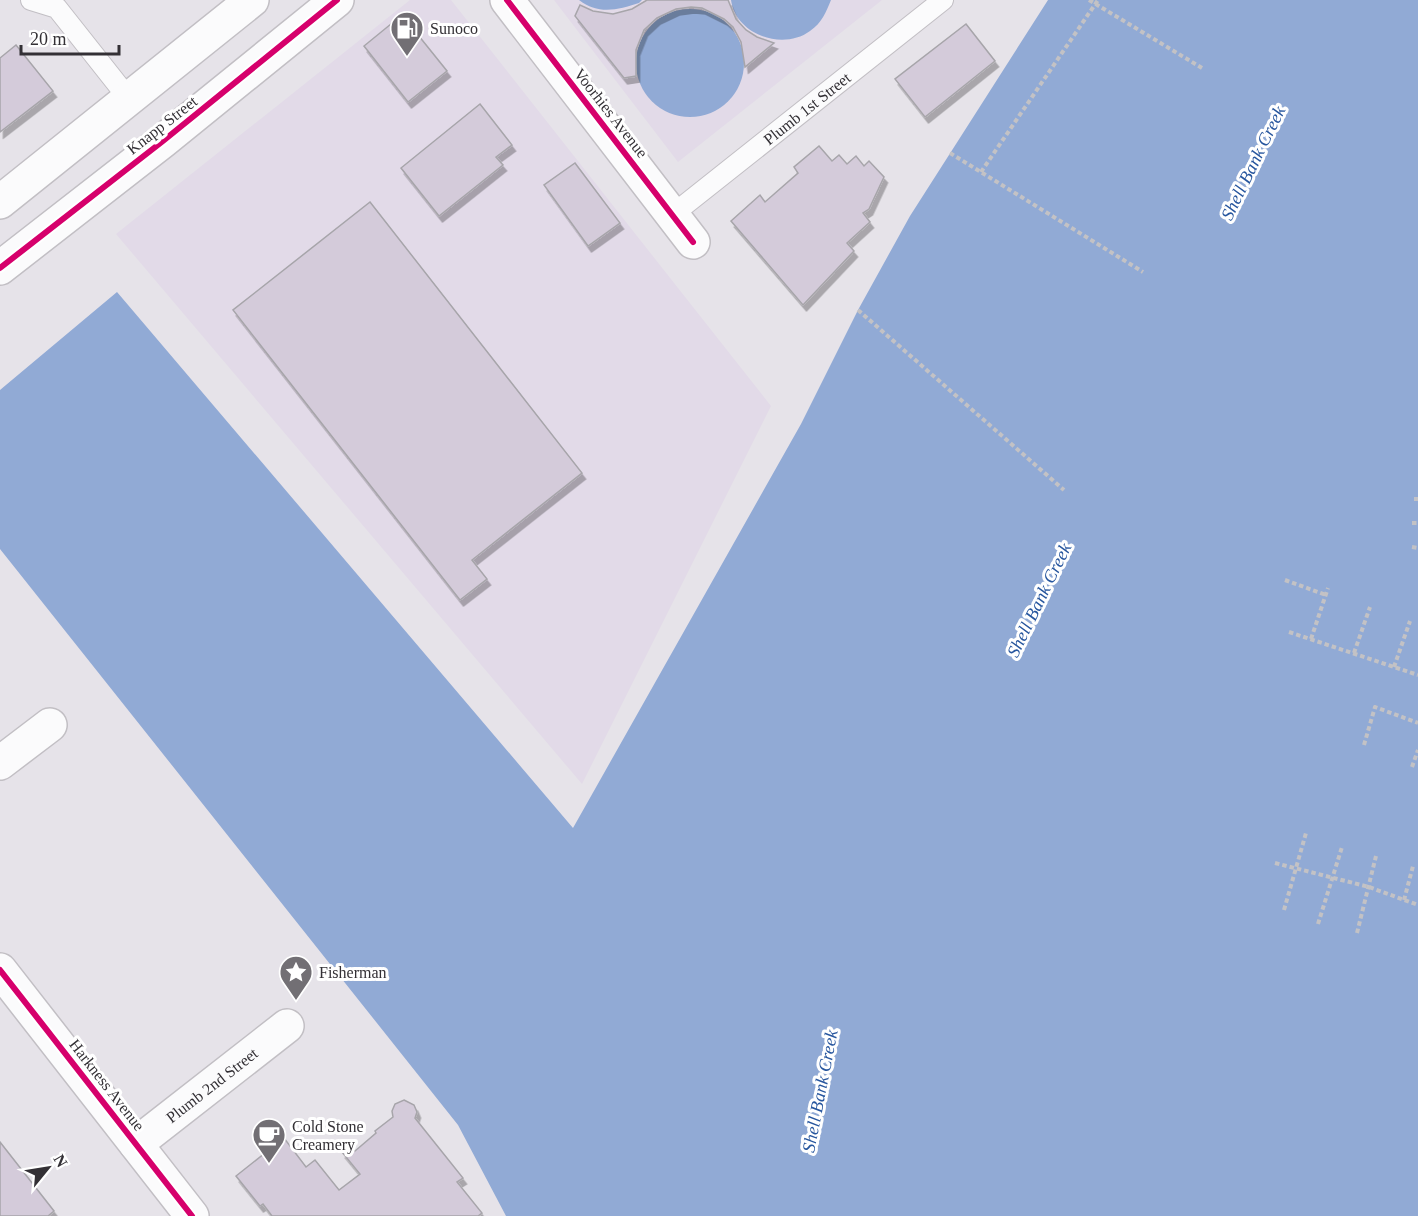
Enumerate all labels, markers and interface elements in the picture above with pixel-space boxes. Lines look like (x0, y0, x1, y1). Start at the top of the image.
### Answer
fuel station icon: Sunoco (389, 10, 425, 57)
scale bar (21, 18, 118, 56)
place label: Sunoco (430, 20, 478, 37)
text: 20 m (30, 29, 67, 49)
street label: Voorhies Avenue (571, 65, 651, 161)
street label: Plumb 1st Street (760, 68, 854, 148)
street label: Knapp Street (124, 92, 201, 158)
water label: Shell Bank Creek (1217, 102, 1290, 223)
water label: Shell Bank Creek (1003, 539, 1076, 660)
place icon: Fisherman (278, 954, 314, 1001)
place label: Fisherman (319, 964, 387, 981)
water label: Shell Bank Creek (798, 1027, 842, 1154)
street label: Harkness Avenue (66, 1036, 148, 1134)
street label: Plumb 2nd Street (163, 1044, 261, 1126)
cafe icon: Cold Stone Creamery (251, 1117, 287, 1164)
place label: Cold Stone Creamery (292, 1118, 364, 1154)
north arrow (18, 1138, 78, 1198)
text: N (50, 1151, 71, 1170)

